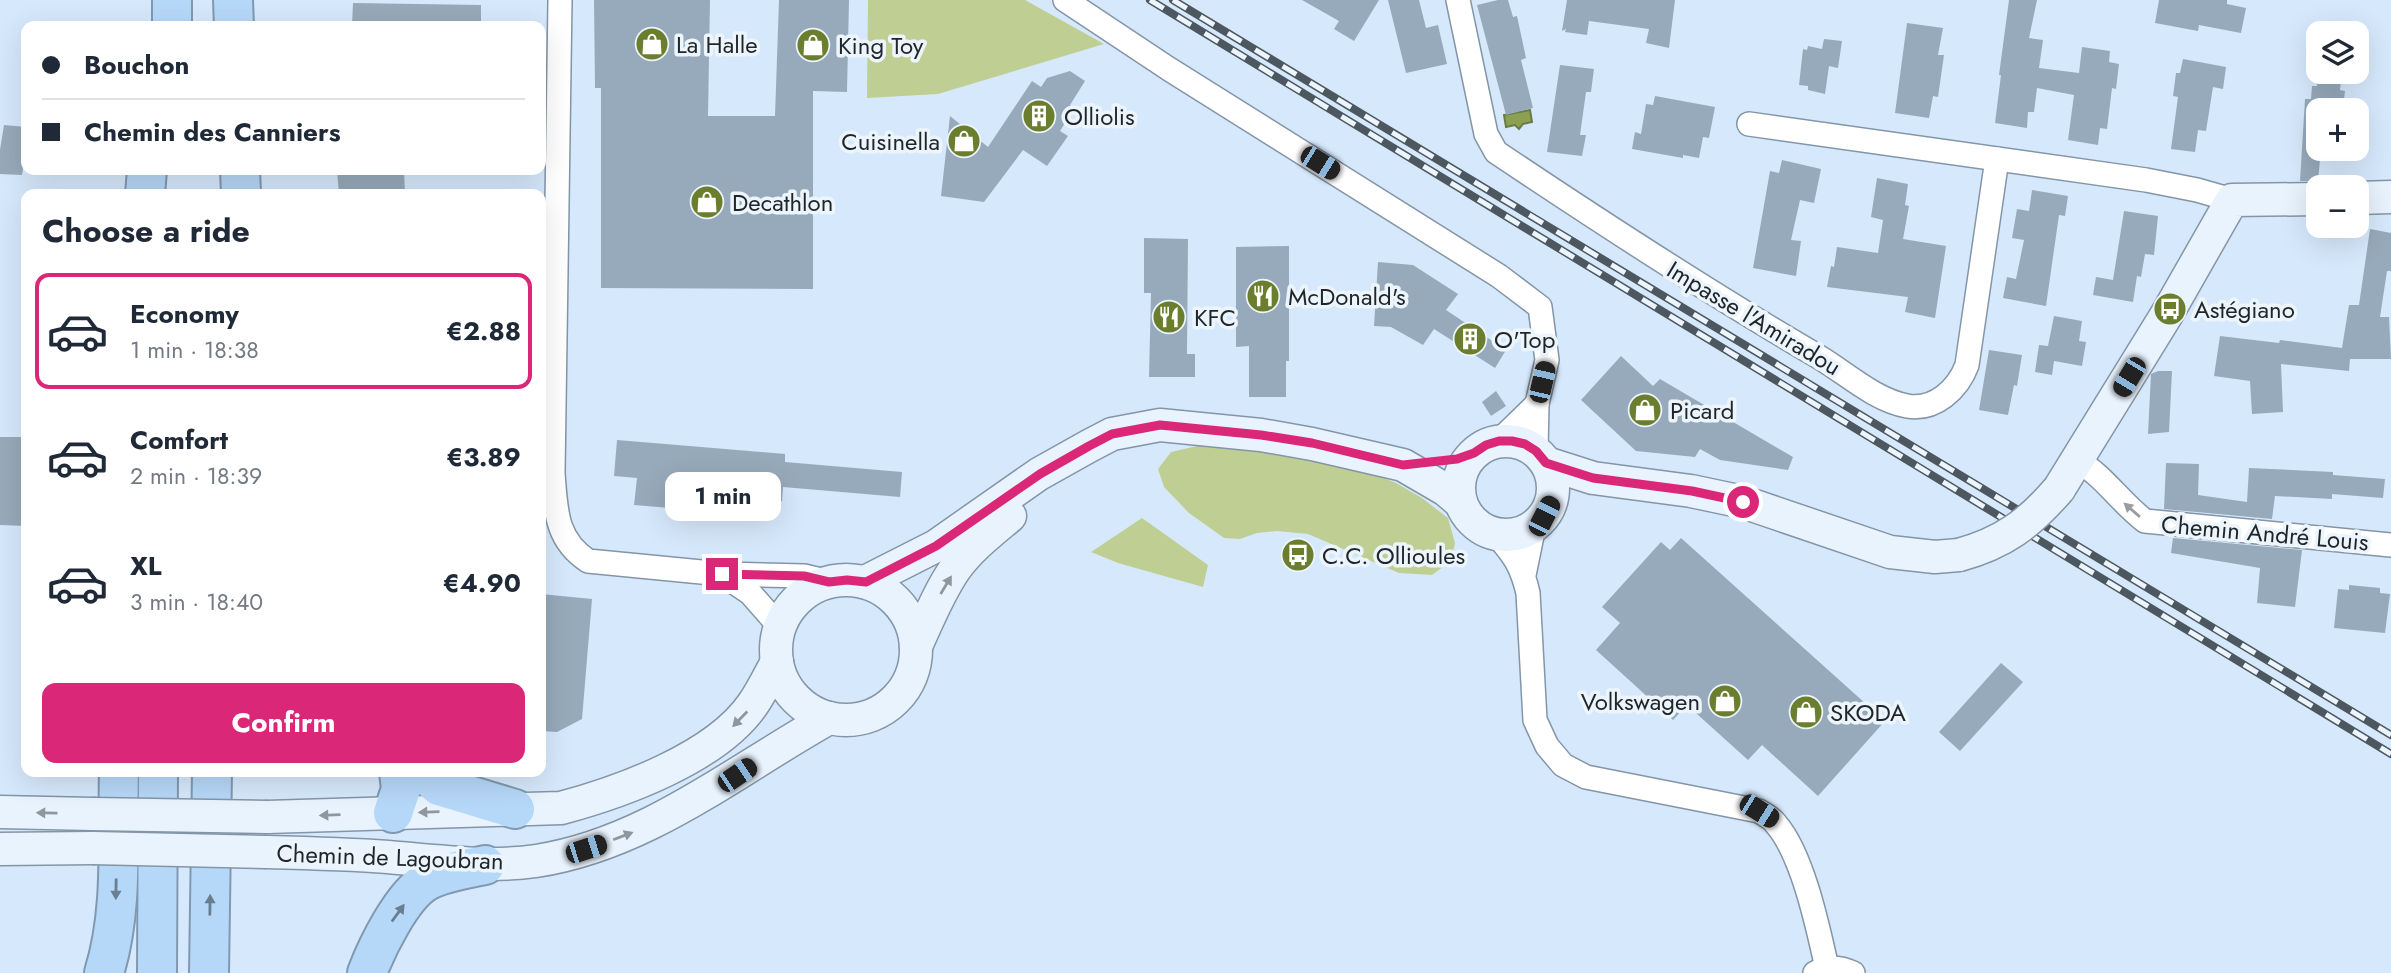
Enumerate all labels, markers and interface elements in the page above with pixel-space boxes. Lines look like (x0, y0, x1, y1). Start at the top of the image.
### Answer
map controls (2306, 21, 2369, 238)
button: layers (2306, 21, 2369, 84)
shop icon: La Halle (633, 25, 671, 63)
shop icon: King Toy (794, 26, 832, 64)
place label: La Halle (676, 27, 758, 62)
place label: King Toy (838, 28, 924, 63)
text: Bouchon (84, 46, 189, 84)
building icon: Olliolis (1020, 97, 1058, 135)
button: + (2306, 98, 2369, 161)
place label: Olliolis (1064, 99, 1135, 134)
text: Chemin des Canniers (84, 113, 341, 151)
shop icon: Cuisinella (945, 122, 983, 160)
place label: Cuisinella (841, 124, 940, 159)
car (1297, 143, 1344, 183)
button: − (2306, 175, 2369, 238)
shop icon: Decathlon (688, 183, 726, 221)
place label: Decathlon (732, 185, 833, 220)
text: Choose a ride (42, 208, 250, 254)
street label: Impasse l'Amiradou (1660, 252, 1848, 384)
restaurant icon: McDonald's (1244, 277, 1282, 315)
place label: McDonald's (1288, 279, 1406, 314)
bus stop icon: Astégiano (2151, 290, 2189, 328)
place label: Astégiano (2194, 292, 2295, 327)
text: Economy (130, 295, 239, 333)
restaurant icon: KFC (1150, 298, 1188, 336)
icon: car (46, 300, 109, 363)
place label: KFC (1194, 300, 1236, 335)
text: €2.88 (446, 312, 521, 350)
building icon: O'Top (1451, 320, 1489, 358)
place label: O'Top (1494, 322, 1555, 357)
text: 1 min · 18:38 (130, 333, 259, 367)
car (2110, 354, 2149, 400)
car (1528, 359, 1557, 405)
shop icon: Picard (1626, 391, 1664, 429)
place label: Picard (1670, 393, 1734, 428)
text: Comfort (130, 421, 228, 459)
icon: car (46, 426, 109, 489)
text: €3.89 (446, 438, 521, 476)
text: 2 min · 18:39 (130, 459, 262, 493)
callout: 1 min (664, 472, 780, 522)
text: 1 min (694, 479, 752, 513)
route start (1727, 486, 1759, 518)
car (1526, 493, 1563, 539)
one-way arrow (2123, 502, 2141, 518)
street label: Chemin André Louis (2160, 506, 2370, 560)
bus stop icon: C.C. Ollioules (1279, 536, 1317, 574)
place label: C.C. Ollioules (1322, 538, 1465, 573)
text: XL (130, 547, 162, 585)
icon: car (46, 552, 109, 615)
route end (706, 558, 738, 590)
text: €4.90 (443, 564, 521, 602)
one-way arrow (939, 575, 952, 594)
text: 3 min · 18:40 (130, 585, 263, 619)
shop icon: Volkswagen (1706, 682, 1744, 720)
button: Confirm (42, 683, 525, 763)
place label: Volkswagen (1581, 684, 1700, 719)
shop icon: SKODA (1787, 693, 1825, 731)
place label: SKODA (1830, 695, 1906, 730)
one-way arrow (732, 710, 748, 727)
car (714, 755, 761, 795)
car (1736, 791, 1783, 831)
one-way arrow (418, 807, 440, 818)
one-way arrow (35, 808, 57, 819)
one-way arrow (319, 809, 341, 820)
one-way arrow (613, 830, 634, 841)
car (563, 833, 610, 865)
street label: Chemin de Lagoubran (276, 836, 504, 878)
one-way arrow (110, 878, 122, 900)
one-way arrow (204, 894, 216, 916)
one-way arrow (391, 904, 405, 922)

